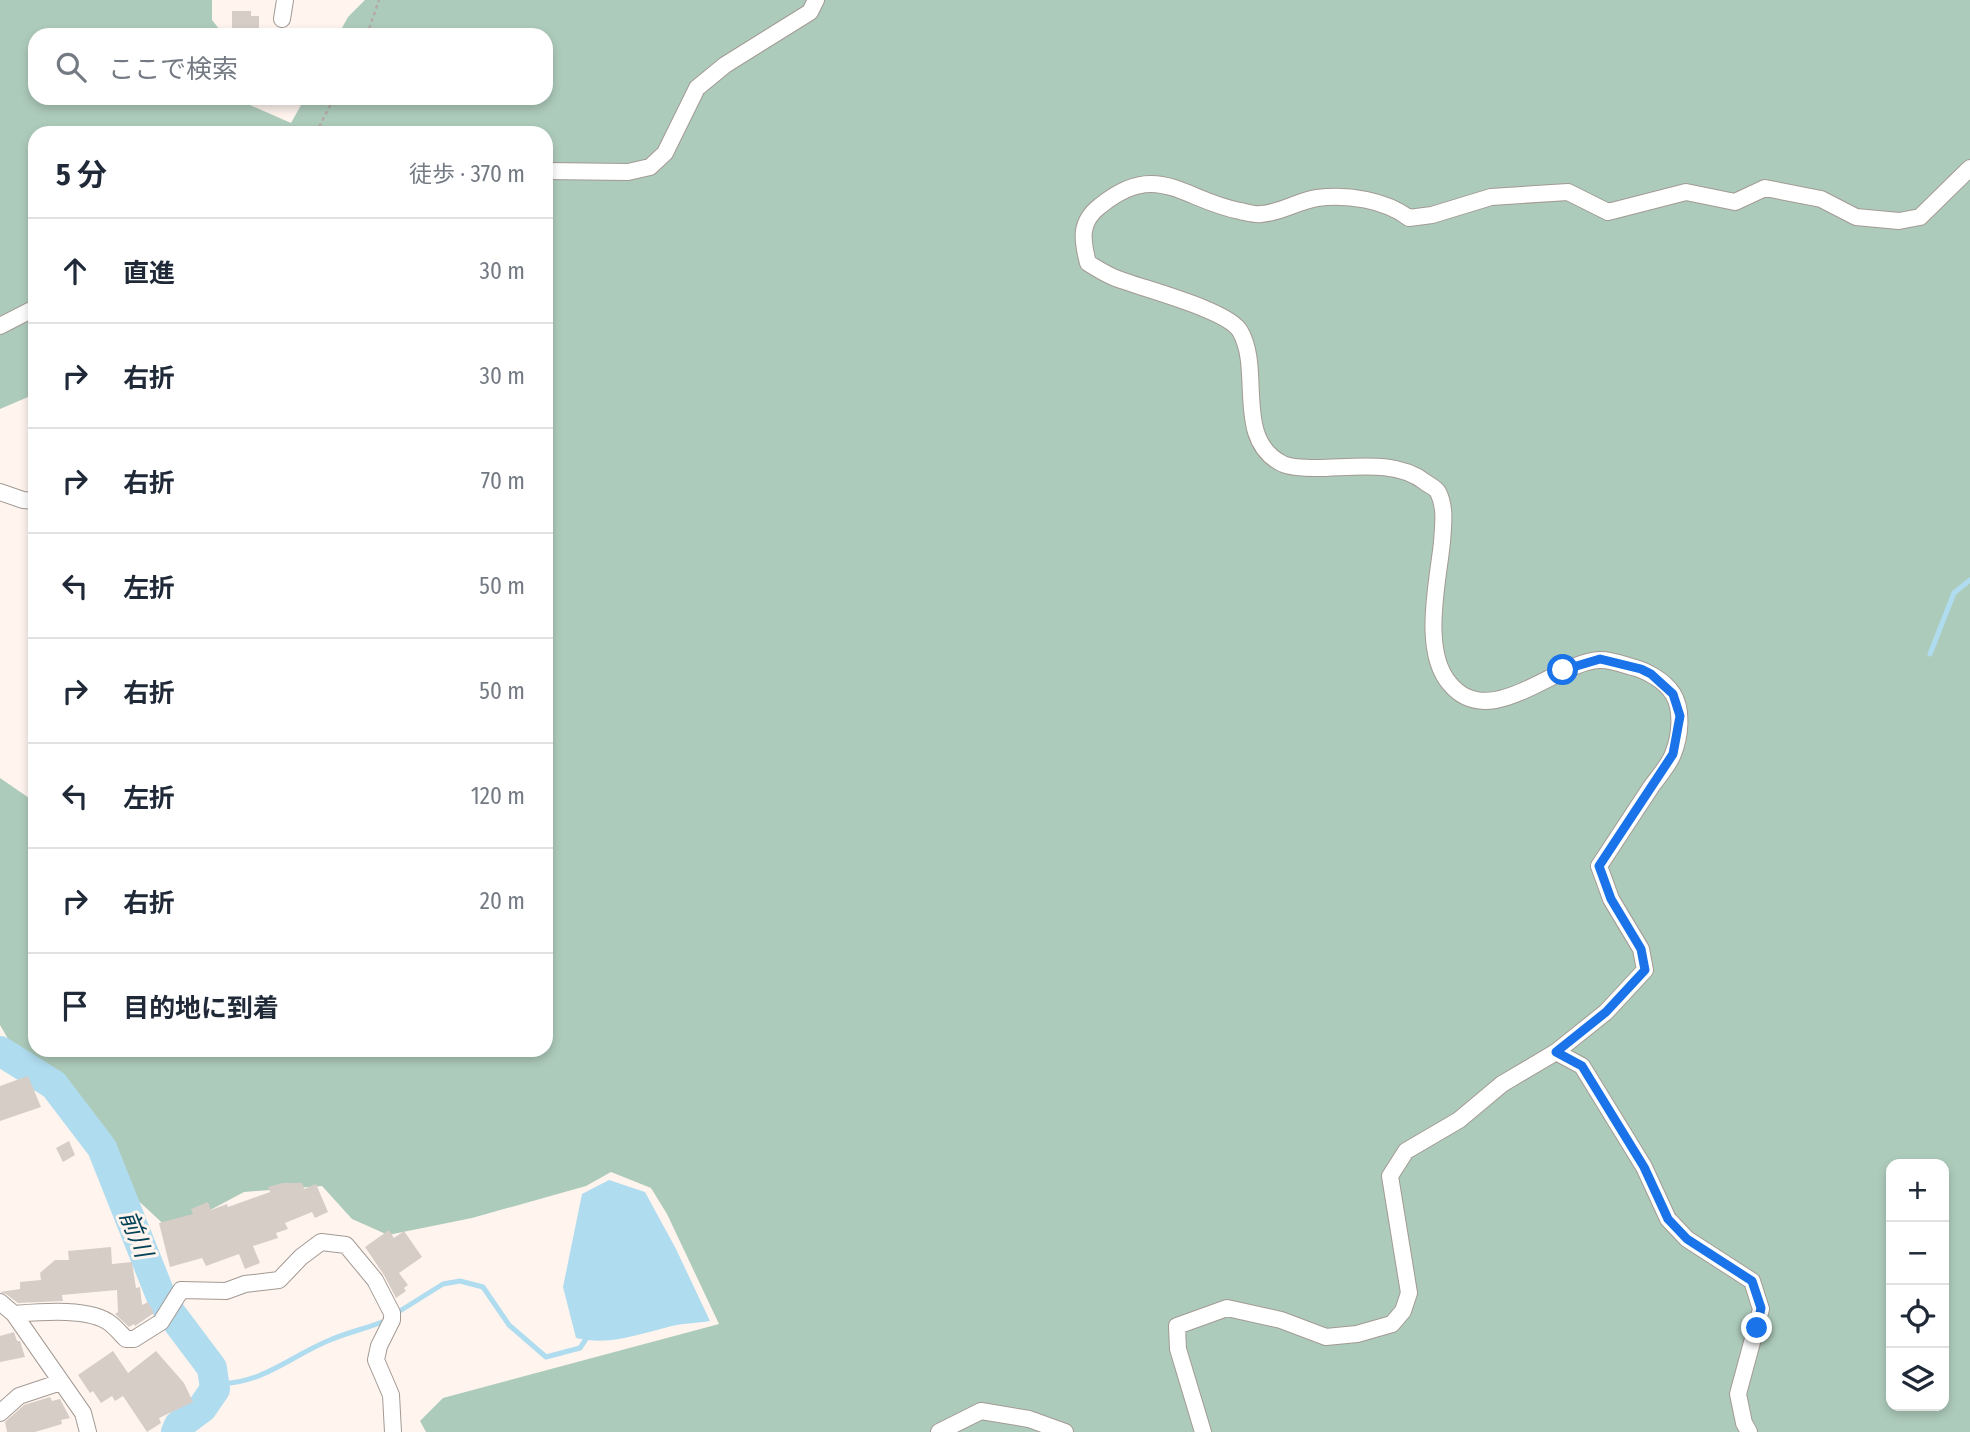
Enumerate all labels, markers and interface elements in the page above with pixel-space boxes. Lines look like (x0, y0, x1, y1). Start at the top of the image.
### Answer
search box (28, 28, 553, 105)
icon: search (52, 48, 90, 86)
text: ここで検索 (108, 54, 238, 85)
text: 5 分 (56, 157, 107, 193)
text: 徒歩 · 370 m (409, 160, 525, 188)
icon: ahead (56, 252, 94, 290)
text: 30 m (480, 257, 525, 285)
text: 直進 (123, 258, 175, 289)
icon: right (56, 357, 94, 395)
text: 30 m (480, 362, 525, 390)
text: 右折 (123, 363, 175, 394)
icon: right (56, 462, 94, 500)
text: 70 m (481, 467, 525, 495)
text: 右折 (123, 468, 175, 499)
icon: left (56, 567, 94, 605)
text: 50 m (479, 572, 525, 600)
text: 左折 (123, 573, 175, 604)
route start (1547, 654, 1578, 685)
icon: right (56, 672, 94, 710)
text: 50 m (479, 677, 525, 705)
text: 右折 (123, 678, 175, 709)
icon: left (56, 777, 94, 815)
text: 120 m (471, 782, 525, 810)
text: 左折 (123, 783, 175, 814)
icon: right (56, 882, 94, 920)
text: 20 m (480, 887, 525, 915)
text: 右折 (123, 888, 175, 919)
icon: arrive (56, 987, 94, 1025)
text: 目的地に到着 (123, 993, 279, 1024)
map controls (1886, 1159, 1949, 1411)
button: + (1886, 1159, 1949, 1222)
water label: 前川 (114, 1207, 159, 1264)
button: − (1886, 1222, 1949, 1285)
button: locate (1886, 1285, 1949, 1348)
route end (1741, 1312, 1772, 1343)
button: layers (1886, 1348, 1949, 1411)

